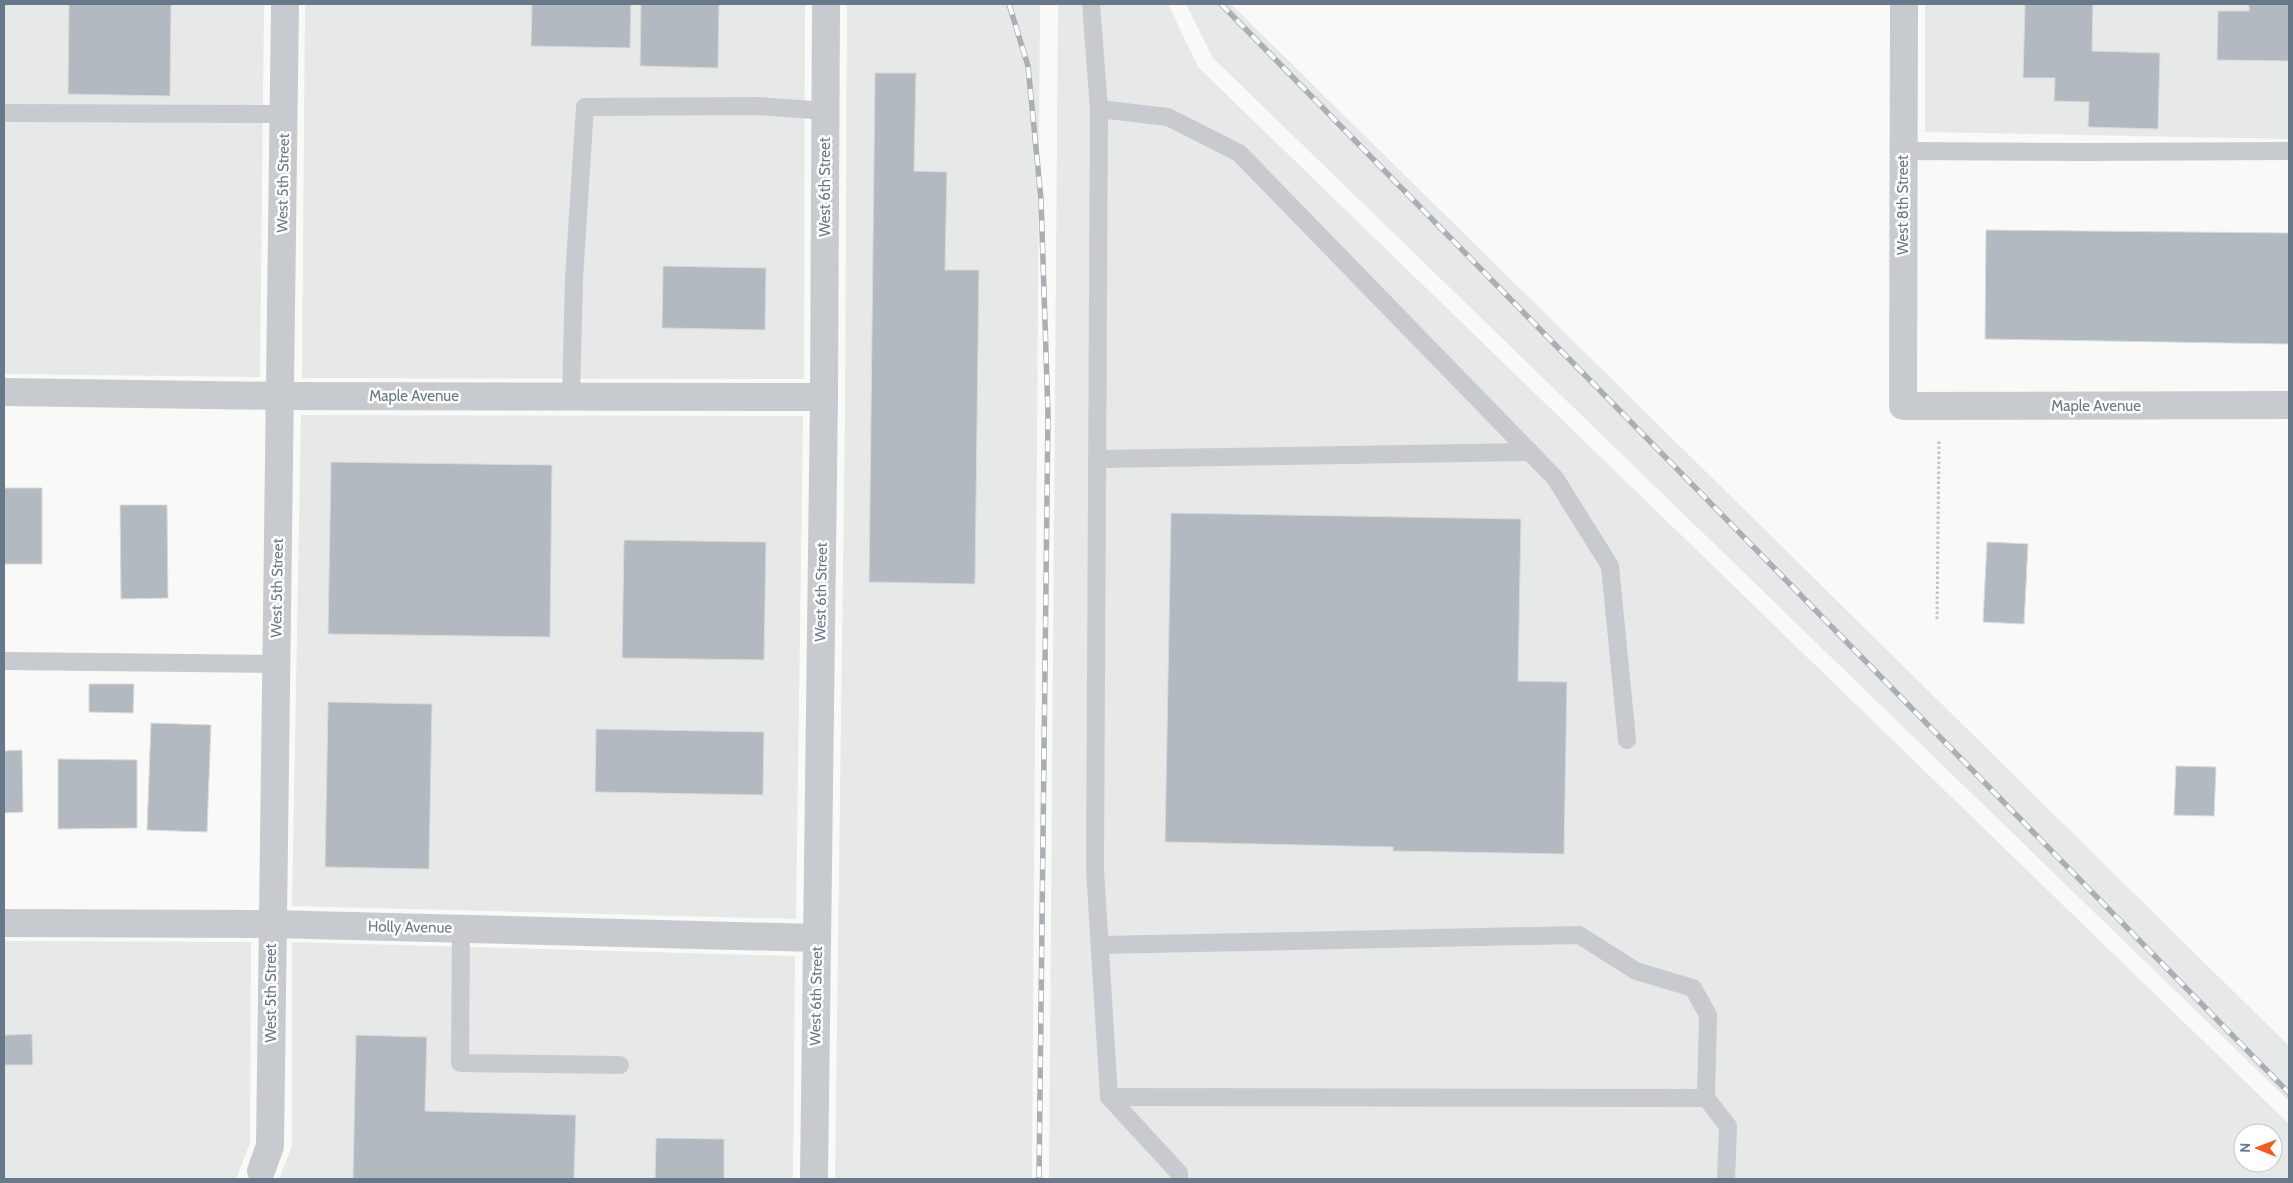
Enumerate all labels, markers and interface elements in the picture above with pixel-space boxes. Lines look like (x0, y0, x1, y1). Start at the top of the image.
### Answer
street label: West 5th Street (273, 133, 293, 233)
street label: West 6th Street (816, 137, 834, 237)
street label: West 8th Street (1894, 155, 1912, 255)
street label: Maple Avenue (369, 387, 459, 405)
street label: Maple Avenue (2051, 397, 2141, 415)
street label: West 5th Street (267, 538, 287, 638)
street label: West 6th Street (811, 542, 831, 642)
street label: Holly Avenue (368, 917, 453, 937)
street label: West 5th Street (262, 943, 280, 1043)
street label: West 6th Street (806, 946, 826, 1046)
north arrow (2233, 1123, 2283, 1173)
text: N (2236, 1143, 2254, 1153)

